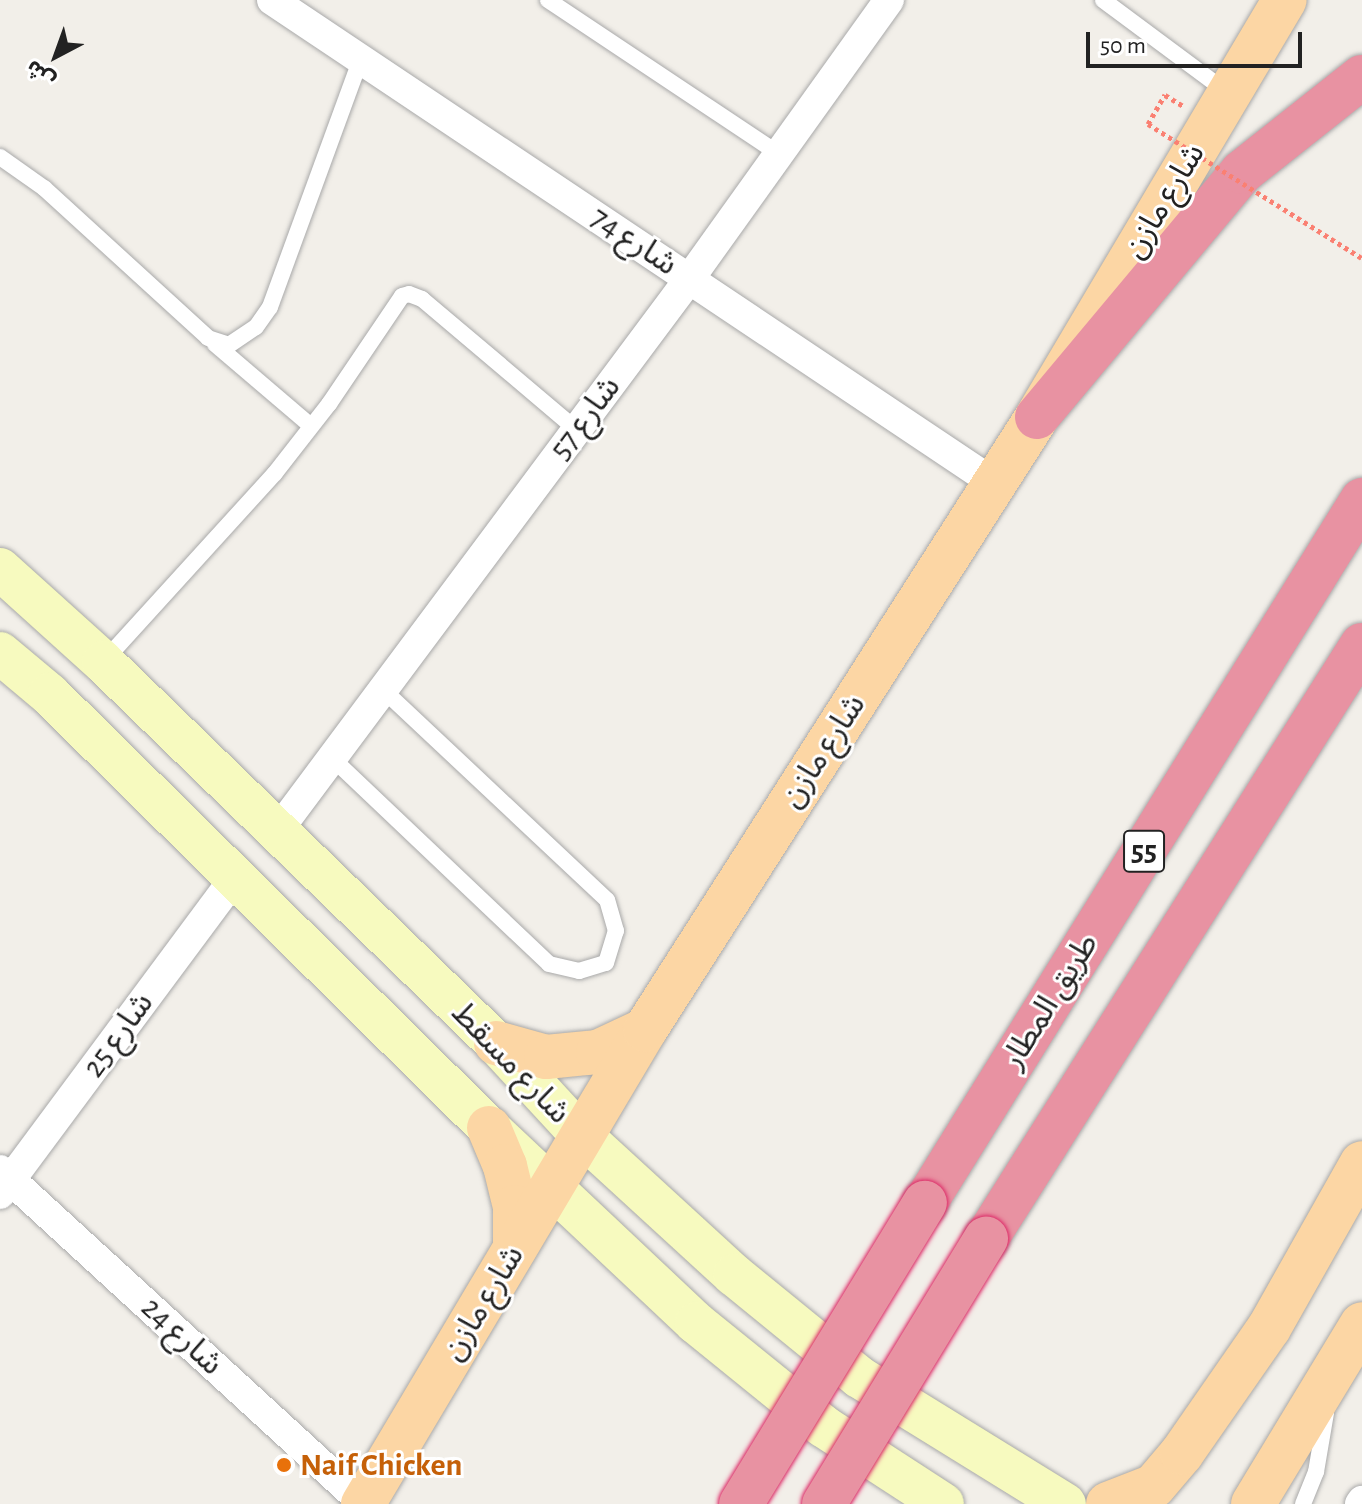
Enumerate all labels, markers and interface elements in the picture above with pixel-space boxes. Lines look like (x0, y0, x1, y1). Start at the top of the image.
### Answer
north arrow (16, 16, 96, 96)
scale bar (1090, 16, 1306, 66)
text: 50 m (1100, 34, 1146, 58)
text: ش (22, 56, 59, 92)
street label: شارع مازن (1115, 136, 1213, 266)
street label: شارع 74 (583, 198, 685, 284)
street label: شارع 57 (541, 369, 629, 467)
street label: شارع مازن (772, 687, 874, 815)
road number: 55 (1122, 825, 1166, 877)
street label: طريق المطار (993, 926, 1107, 1076)
street label: شارع 25 (74, 985, 162, 1085)
street label: شارع مسقط (444, 994, 578, 1132)
street label: شارع مازن (434, 1238, 532, 1368)
street label: شارع 24 (133, 1289, 231, 1383)
place label: Naif Chicken (300, 1446, 462, 1484)
marker: Naif Chicken (275, 1456, 293, 1474)

